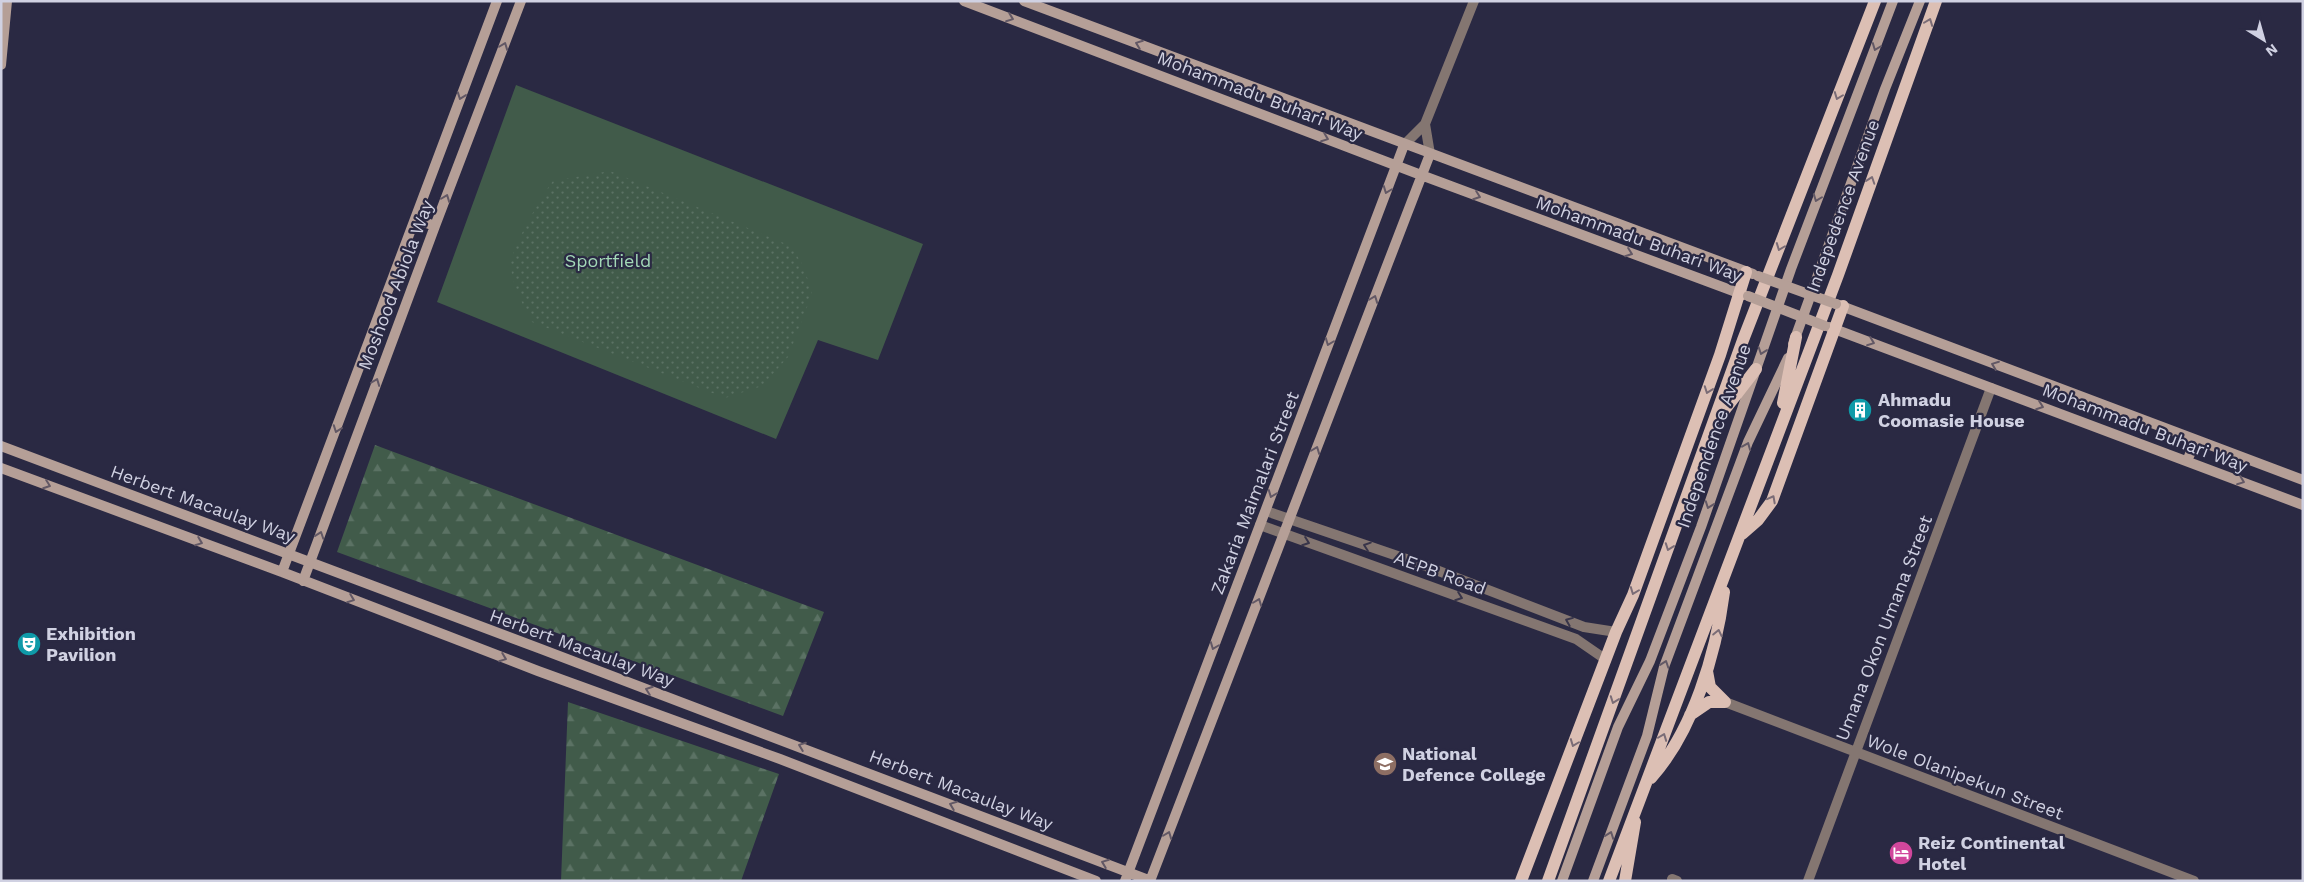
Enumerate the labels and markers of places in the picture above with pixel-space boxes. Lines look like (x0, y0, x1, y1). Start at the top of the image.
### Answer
place label: Ahmadu Coomasie House (1878, 389, 2025, 431)
building icon: Ahmadu Coomasie House (1847, 397, 1873, 423)
place label: Exhibition Pavilion (46, 623, 136, 665)
theatre icon: Exhibition Pavilion (16, 631, 42, 657)
place label: National Defence College (1402, 743, 1546, 785)
school or university icon: National Defence College (1372, 751, 1398, 777)
place label: Reiz Continental Hotel (1918, 832, 2065, 874)
hotel icon: Reiz Continental Hotel (1888, 840, 1914, 866)

